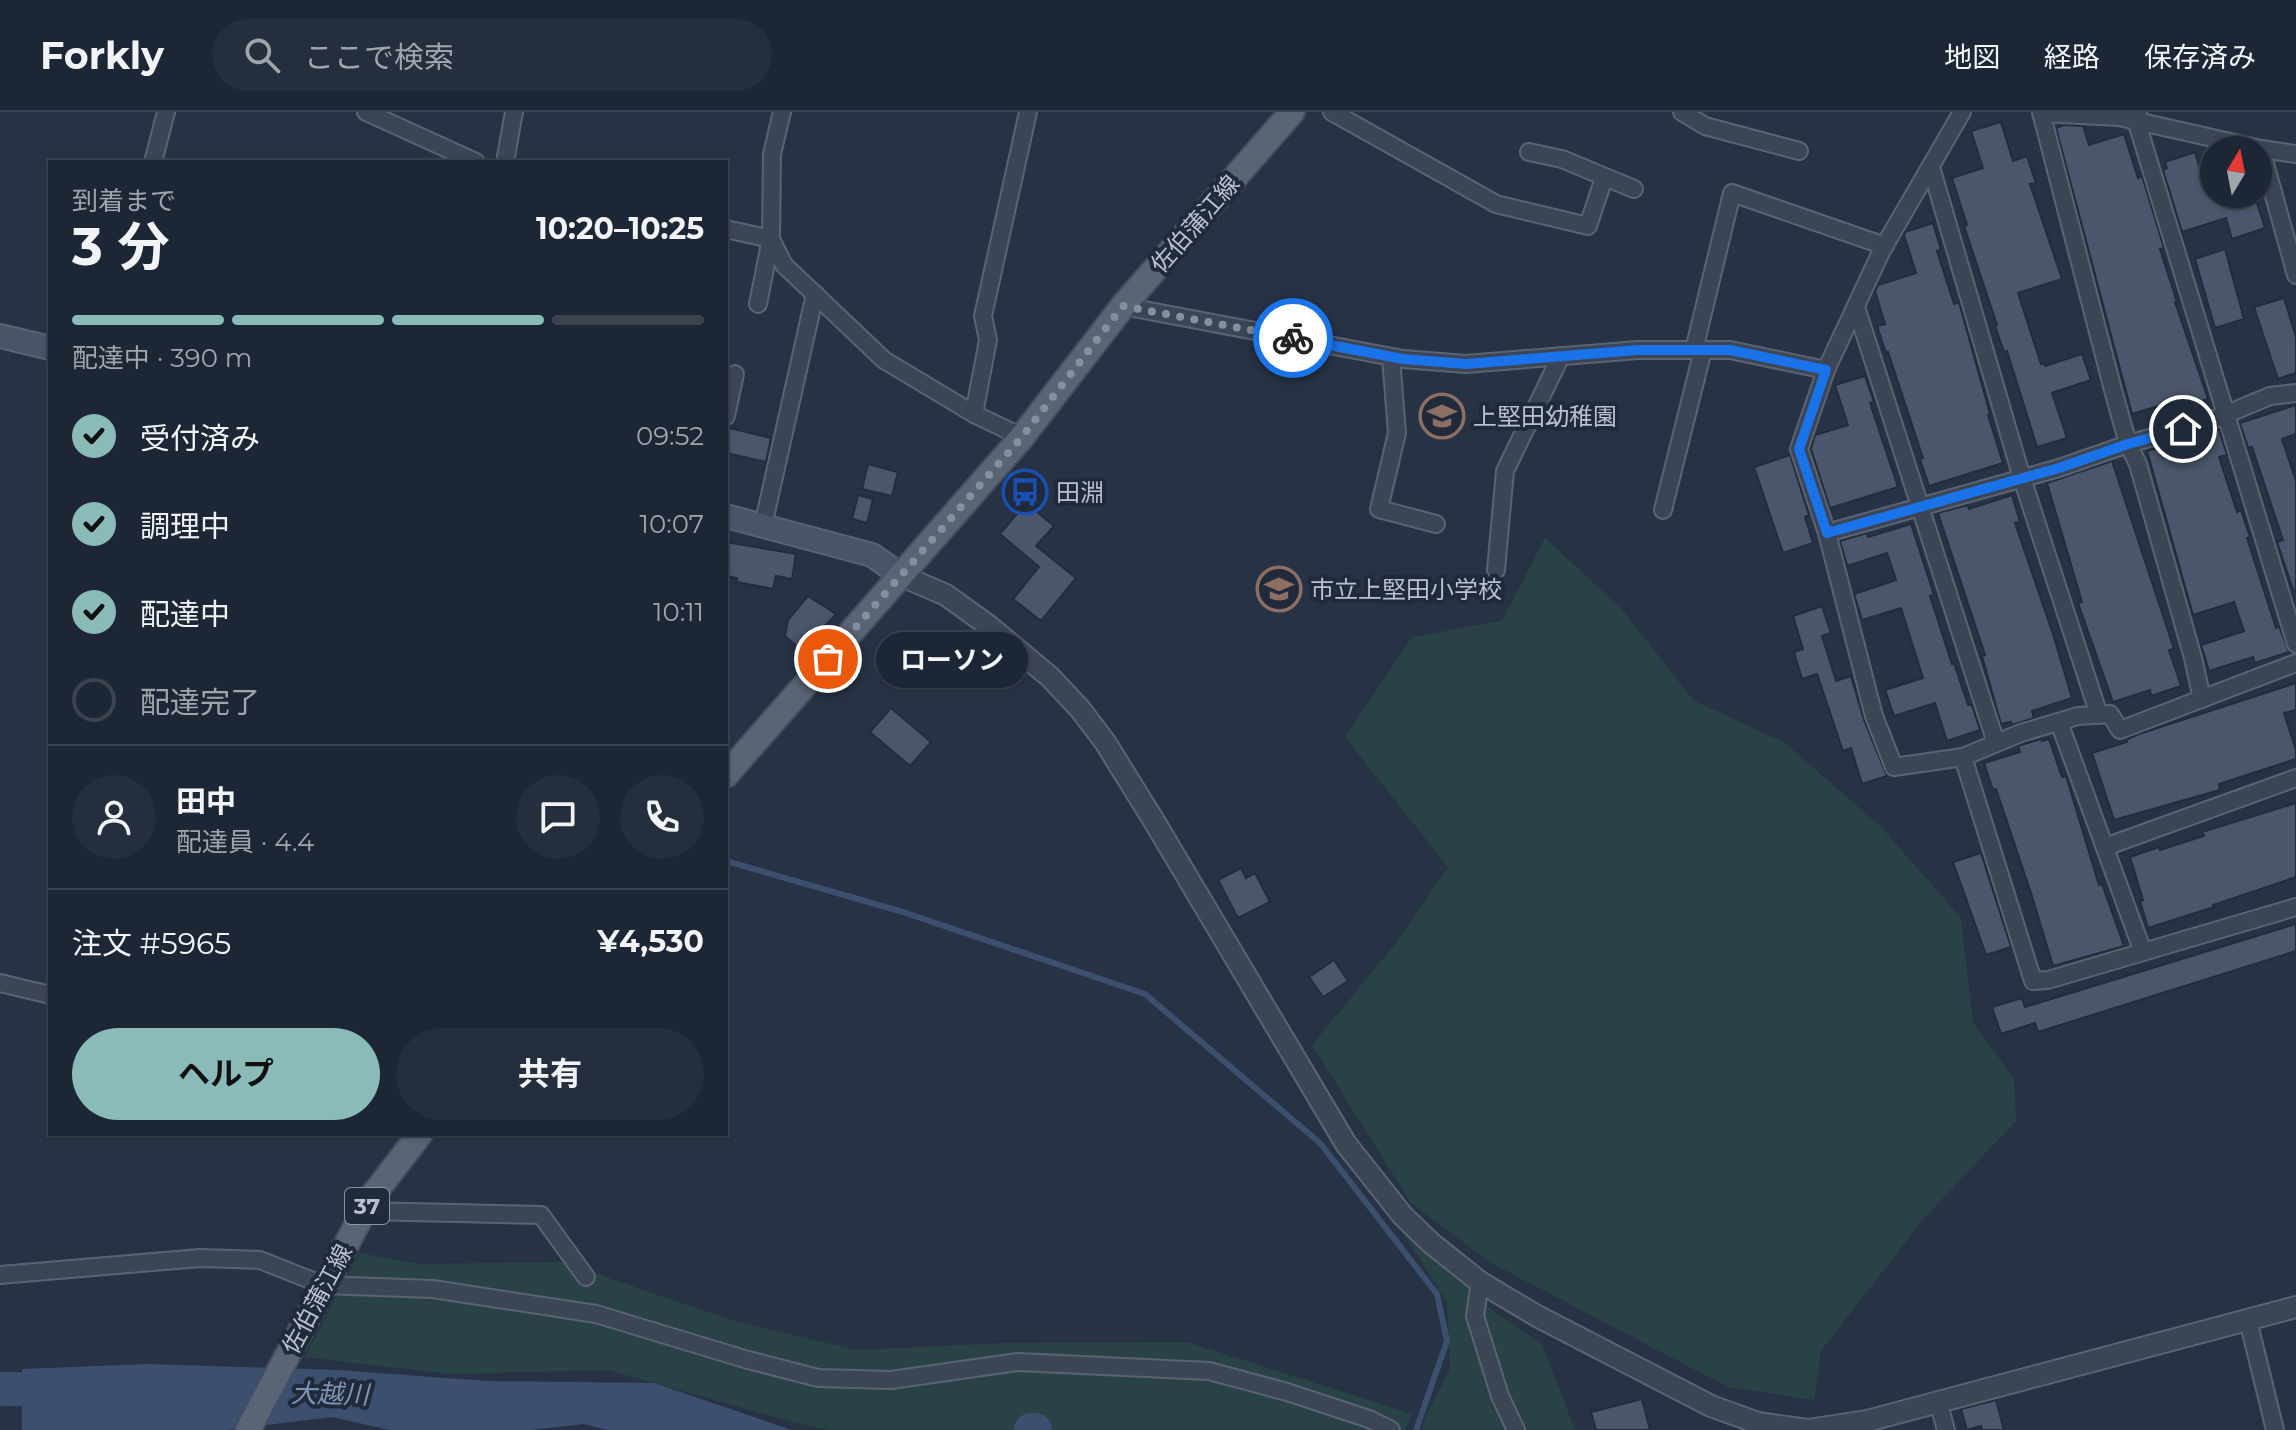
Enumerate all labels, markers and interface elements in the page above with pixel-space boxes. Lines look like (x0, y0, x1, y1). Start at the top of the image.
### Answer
search box (212, 19, 772, 91)
text: Forkly (40, 32, 164, 79)
icon: search (240, 33, 284, 77)
text: ここで検索 (304, 39, 454, 76)
text: 地図 (1944, 40, 2000, 74)
text: 経路 (2044, 40, 2100, 74)
text: 保存済み (2144, 40, 2256, 74)
north arrow (2200, 136, 2272, 208)
map controls (2200, 136, 2272, 208)
street label: 佐伯蒲江線 (1145, 169, 1245, 279)
text: 到着まで (72, 185, 176, 217)
text: 10:20–10:25 (536, 210, 704, 247)
text: 3 分 (72, 215, 170, 278)
courier (1253, 298, 1333, 378)
icon: bike (1271, 316, 1315, 360)
text: 配達中 · 390 m (72, 342, 252, 374)
school or university icon: 上堅田幼稚園 (1418, 392, 1466, 440)
pin (2149, 395, 2217, 463)
place label: 上堅田幼稚園 (1473, 402, 1617, 431)
icon: home (2161, 407, 2205, 451)
icon: check (72, 414, 116, 458)
text: 受付済み (140, 420, 260, 457)
text: 09:52 (636, 420, 704, 452)
bus stop icon: 田淵 (1001, 468, 1049, 516)
place label: 田淵 (1056, 478, 1104, 507)
icon: check (72, 502, 116, 546)
text: 調理中 (140, 508, 230, 545)
text: 10:07 (640, 508, 704, 540)
school or university icon: 市立上堅田小学校 (1255, 565, 1303, 613)
place label: 市立上堅田小学校 (1310, 575, 1502, 604)
icon: check (72, 590, 116, 634)
text: 配達中 (140, 596, 230, 633)
text: 10:11 (653, 596, 704, 628)
pin (794, 625, 862, 693)
callout: ローソン (876, 631, 1028, 687)
icon: bag (806, 637, 850, 681)
text: ローソン (900, 644, 1004, 676)
text: 配達完了 (140, 684, 260, 721)
button: person (72, 775, 156, 859)
button: chat (516, 775, 600, 859)
button: phone (620, 775, 704, 859)
text: 田中 (176, 783, 236, 820)
text: 配達員 · 4.4 (176, 826, 314, 858)
text: ¥4,530 (597, 923, 704, 960)
text: 注文 #5965 (72, 925, 231, 962)
button: ヘルプ (72, 1028, 380, 1120)
button: 共有 (396, 1028, 704, 1120)
road number: 37 (345, 1188, 389, 1224)
street label: 佐伯蒲江線 (276, 1239, 358, 1359)
water label: 大越川 (291, 1377, 372, 1411)

